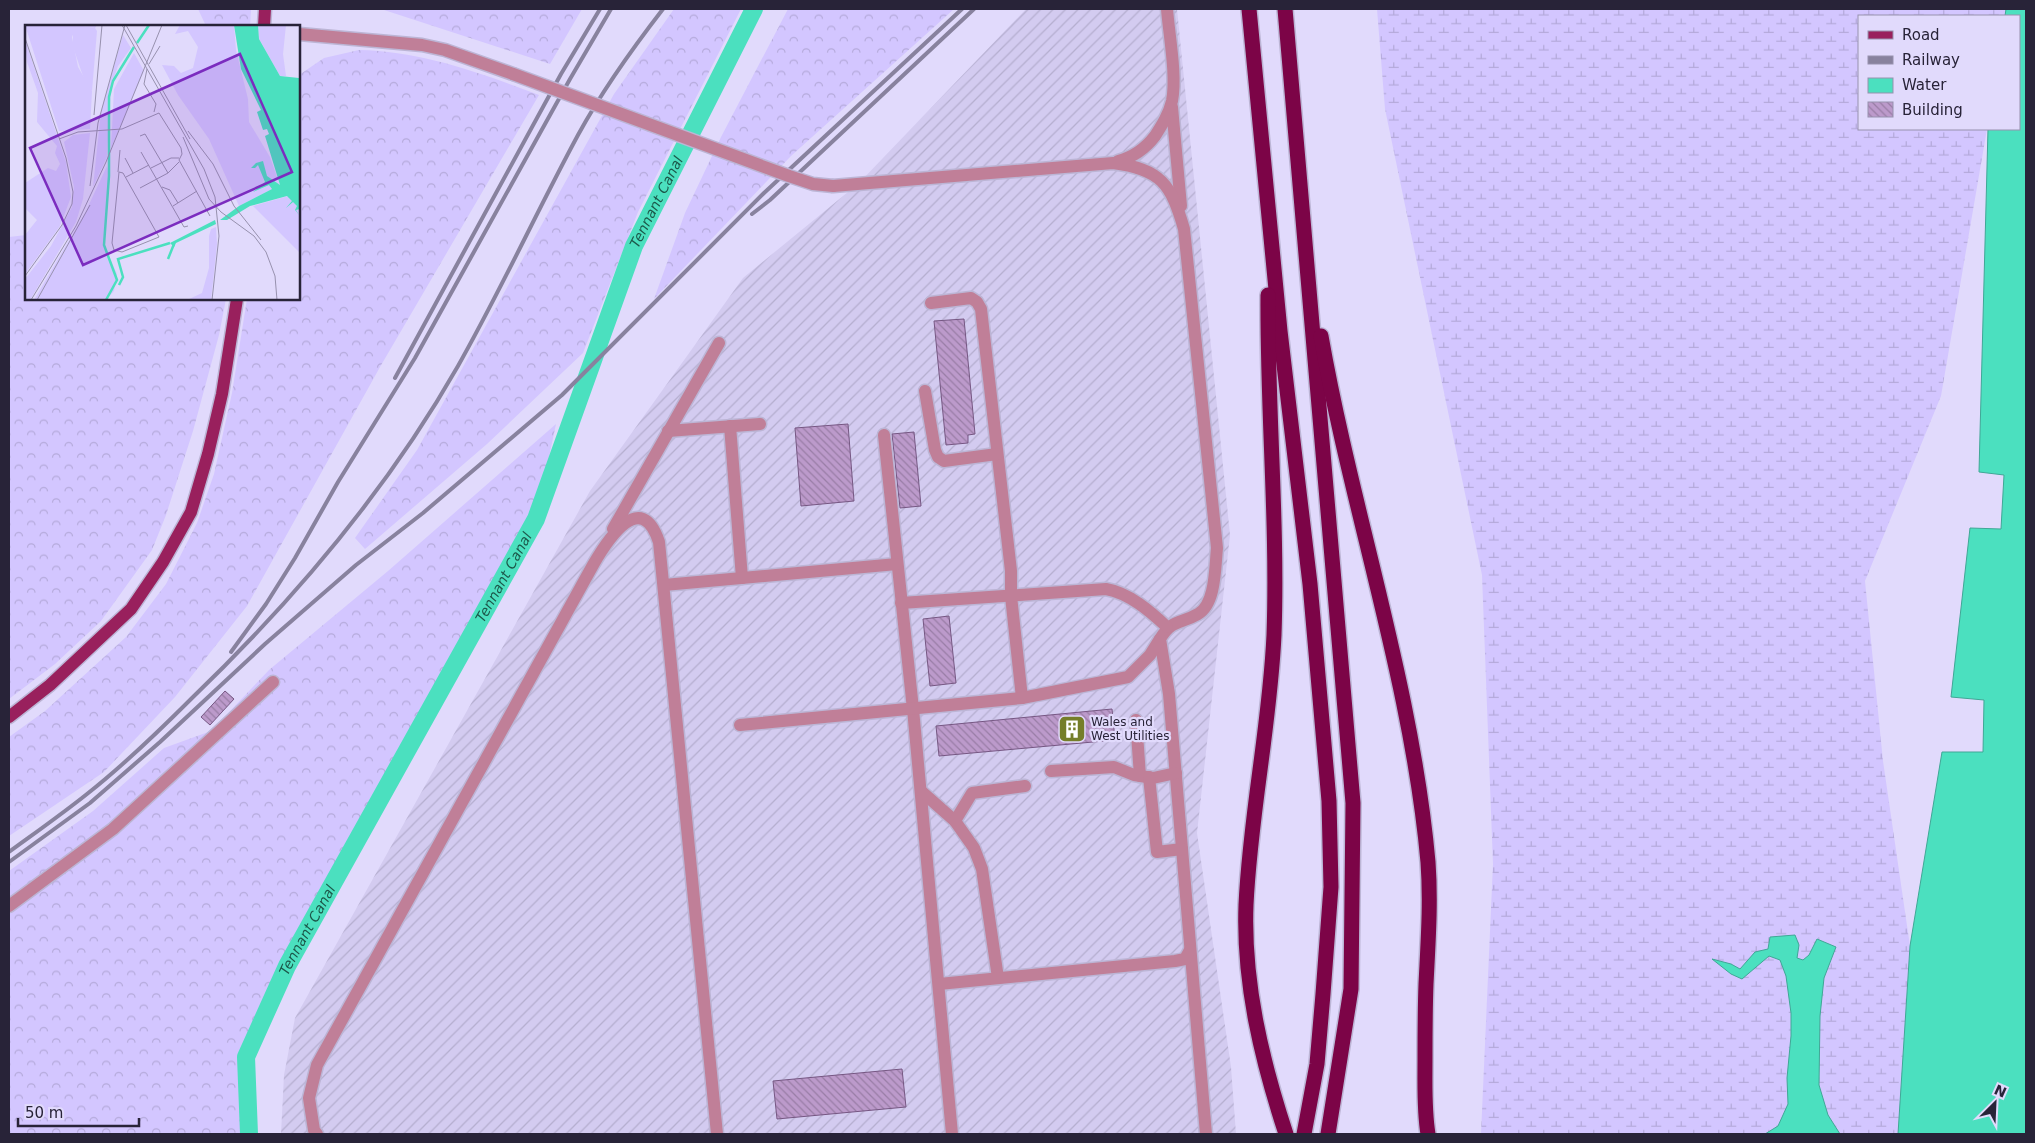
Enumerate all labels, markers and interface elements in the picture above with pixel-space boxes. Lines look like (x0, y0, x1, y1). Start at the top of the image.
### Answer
legend (1858, 15, 2020, 130)
inset map (25, 25, 300, 300)
text: Road (1902, 26, 1940, 44)
text: Railway (1902, 51, 1960, 69)
text: Water (1902, 76, 1947, 94)
text: Building (1902, 101, 1963, 119)
water label: Tennant Canal (627, 153, 686, 250)
water label: Tennant Canal (472, 529, 535, 625)
building icon: Wales and West Utilities (1057, 714, 1087, 744)
place label: Wales and West Utilities (1091, 715, 1169, 743)
water label: Tennant Canal (276, 882, 338, 978)
north arrow (1970, 1078, 2020, 1128)
text: N (1992, 1081, 2009, 1101)
scale bar (18, 1096, 139, 1128)
text: 50 m (25, 1104, 63, 1122)

